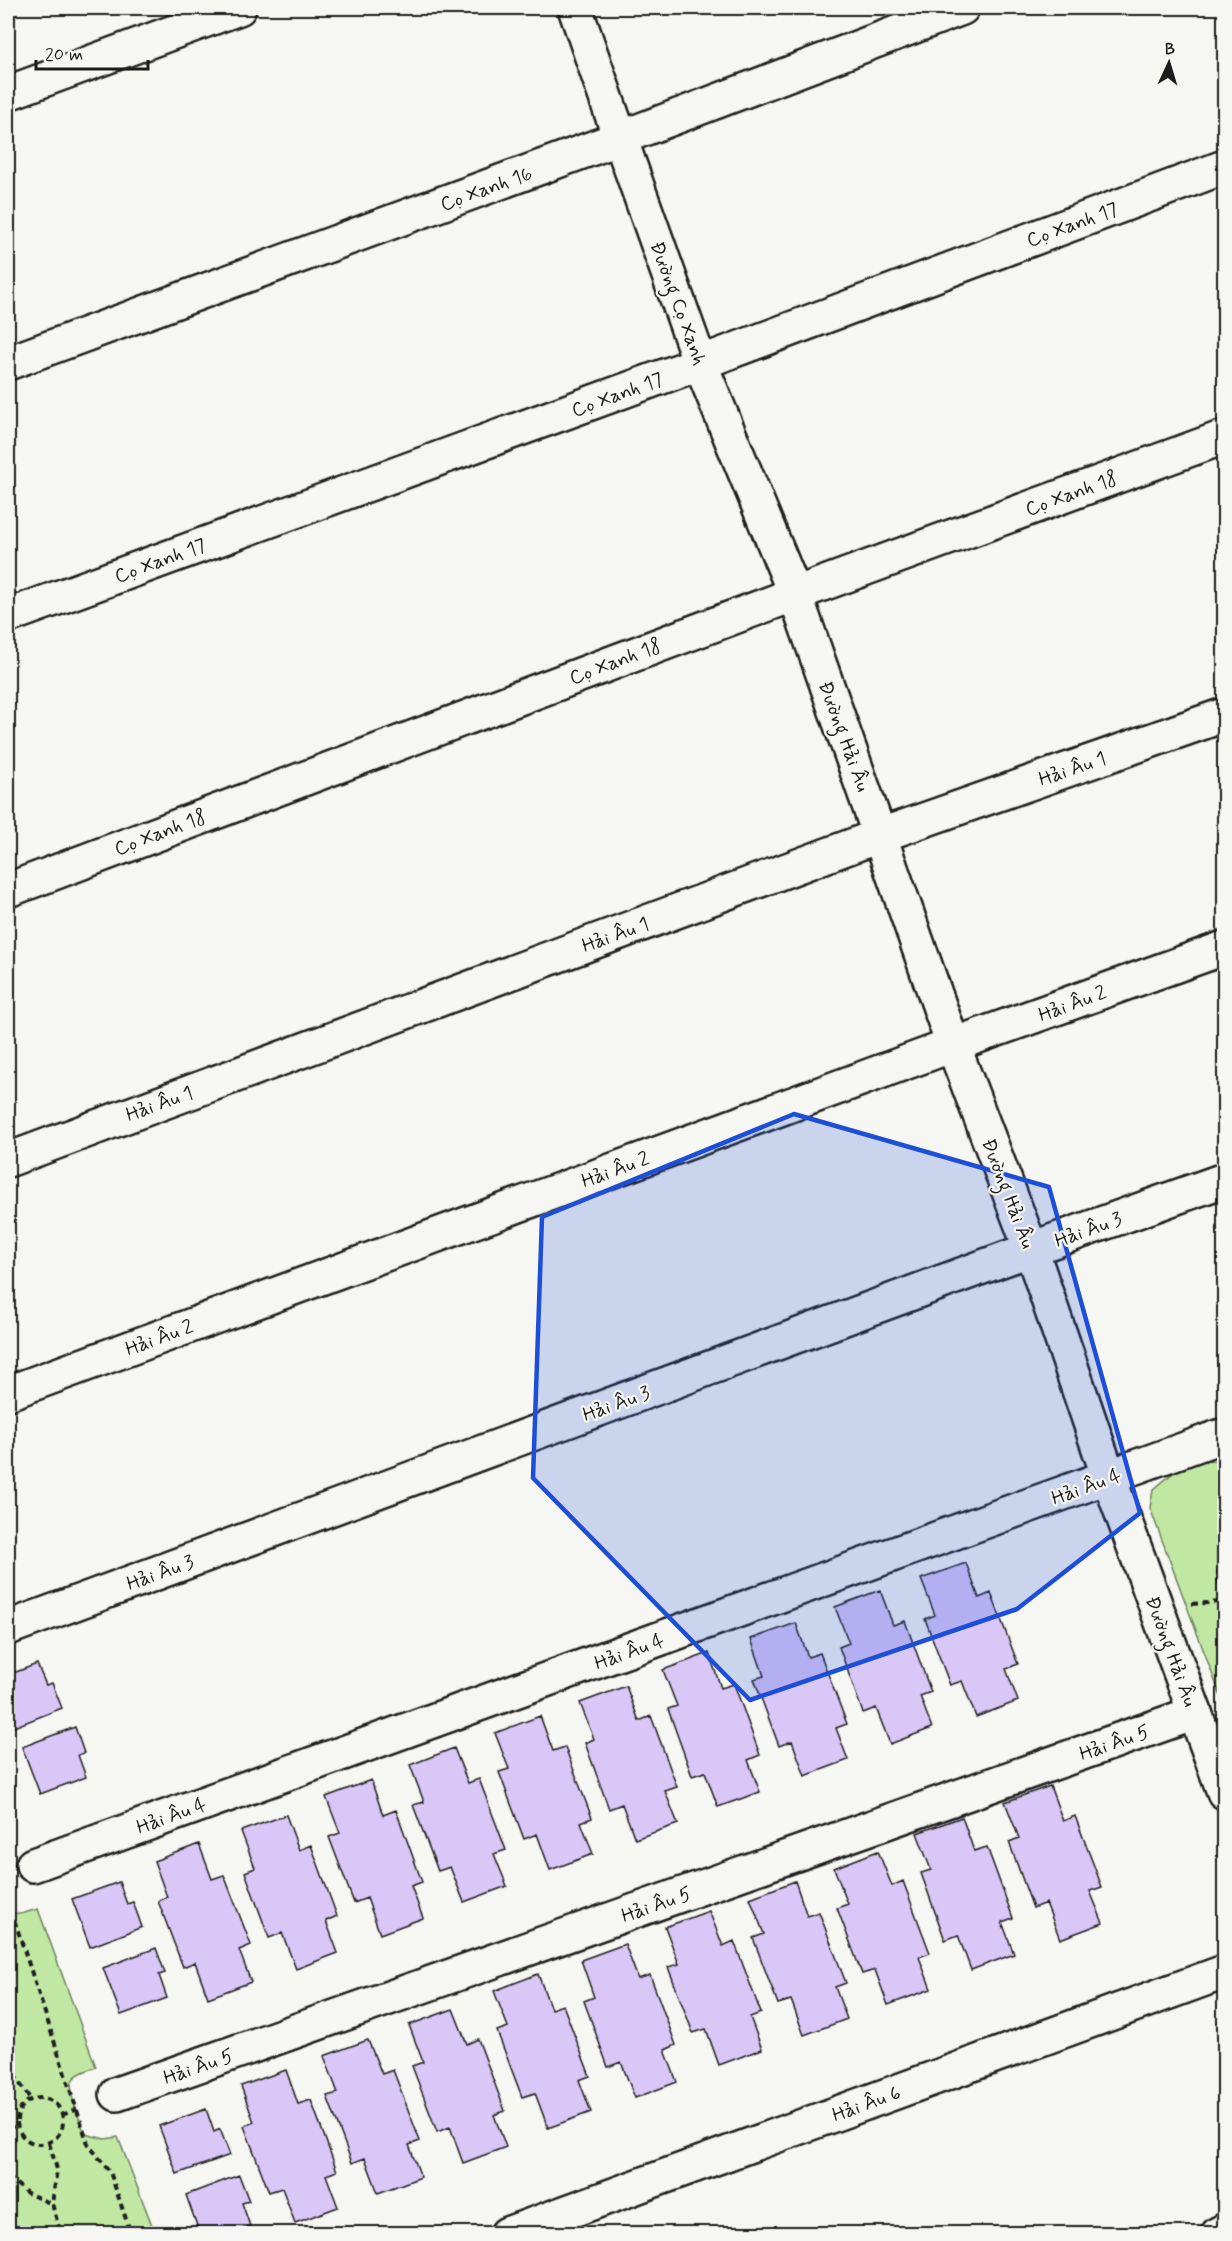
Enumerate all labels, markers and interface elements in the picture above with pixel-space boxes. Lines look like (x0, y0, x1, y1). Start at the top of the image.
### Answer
scale bar (36, 33, 148, 71)
north arrow (1139, 33, 1199, 93)
text: B (1164, 39, 1176, 60)
text: 20 m (45, 43, 83, 67)
street label: Cọ Xanh 16 (437, 160, 536, 219)
street label: Cọ Xanh 17 (1023, 196, 1122, 254)
street label: Đường Cọ Xanh (641, 238, 713, 370)
street label: Cọ Xanh 17 (568, 366, 667, 424)
street label: Cọ Xanh 18 (1022, 465, 1121, 524)
street label: Cọ Xanh 17 (111, 532, 210, 590)
street label: Cọ Xanh 18 (566, 633, 665, 692)
street label: Đường Hải Âu (809, 677, 876, 796)
street label: Hải Âu 1 (1035, 745, 1110, 794)
street label: Cọ Xanh 18 (111, 804, 210, 863)
street label: Hải Âu 1 (578, 911, 653, 960)
street label: Hải Âu 2 (1035, 980, 1110, 1029)
street label: Hải Âu 1 (122, 1080, 197, 1129)
street label: Đường Hải Âu (972, 1135, 1041, 1253)
street label: Hải Âu 2 (578, 1146, 653, 1195)
street label: Hải Âu 3 (1051, 1206, 1126, 1255)
street label: Hải Âu 2 (122, 1314, 197, 1363)
street label: Hải Âu 3 (579, 1380, 654, 1429)
street label: Hải Âu 4 (1048, 1462, 1125, 1512)
street label: Hải Âu 3 (123, 1549, 198, 1598)
street label: Đường Hải Âu (1136, 1592, 1203, 1711)
street label: Hải Âu 4 (591, 1627, 668, 1677)
street label: Hải Âu 5 (1076, 1719, 1153, 1768)
street label: Hải Âu 4 (133, 1791, 210, 1841)
street label: Hải Âu 5 (618, 1881, 695, 1930)
street label: Hải Âu 5 (160, 2043, 237, 2092)
street label: Hải Âu 6 (829, 2080, 904, 2129)

